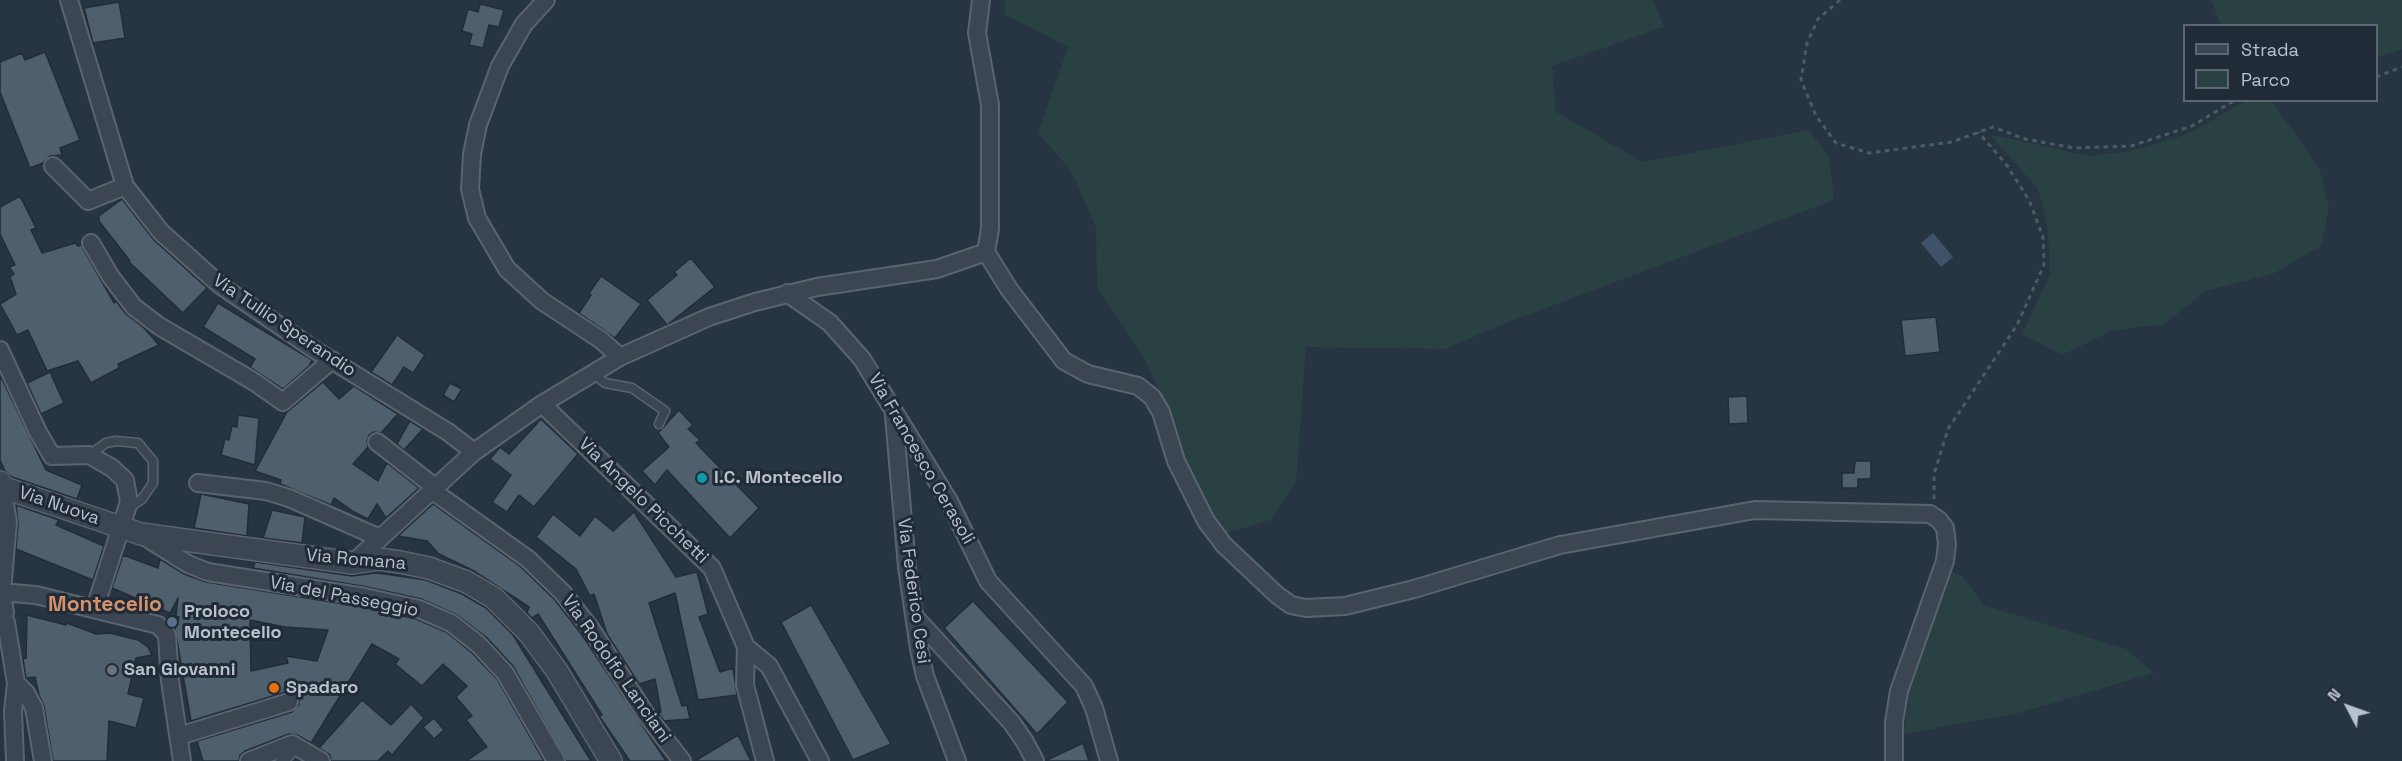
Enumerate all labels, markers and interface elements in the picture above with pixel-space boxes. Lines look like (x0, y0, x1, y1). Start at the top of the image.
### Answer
legend (2183, 24, 2378, 102)
text: Strada (2241, 38, 2299, 61)
text: Parco (2241, 68, 2290, 91)
street label: Via Tullio Sperandio (208, 270, 360, 382)
street label: Via Francesco Cerasoli (863, 370, 979, 548)
street label: Via Angelo Picchetti (574, 433, 712, 569)
place label: I.C. Montecelio (714, 467, 843, 489)
marker: I.C. Montecelio (695, 471, 709, 485)
street label: Via Nuova (16, 482, 102, 530)
street label: Via Federico Cesi (892, 517, 934, 665)
street label: Via Romana (305, 545, 407, 575)
street label: Via del Passeggio (268, 572, 420, 622)
street label: Via Rodolfo Lanciani (557, 591, 675, 747)
district label: Montecelio (48, 592, 162, 618)
place label: Proloco Montecelio (184, 601, 282, 644)
marker: Proloco Montecelio (165, 615, 179, 629)
place label: San Giovanni (124, 659, 235, 681)
marker: San Giovanni (105, 663, 119, 677)
place label: Spadaro (286, 677, 358, 699)
north arrow (2318, 677, 2378, 737)
marker: Spadaro (267, 681, 281, 695)
text: N (2323, 684, 2345, 706)

